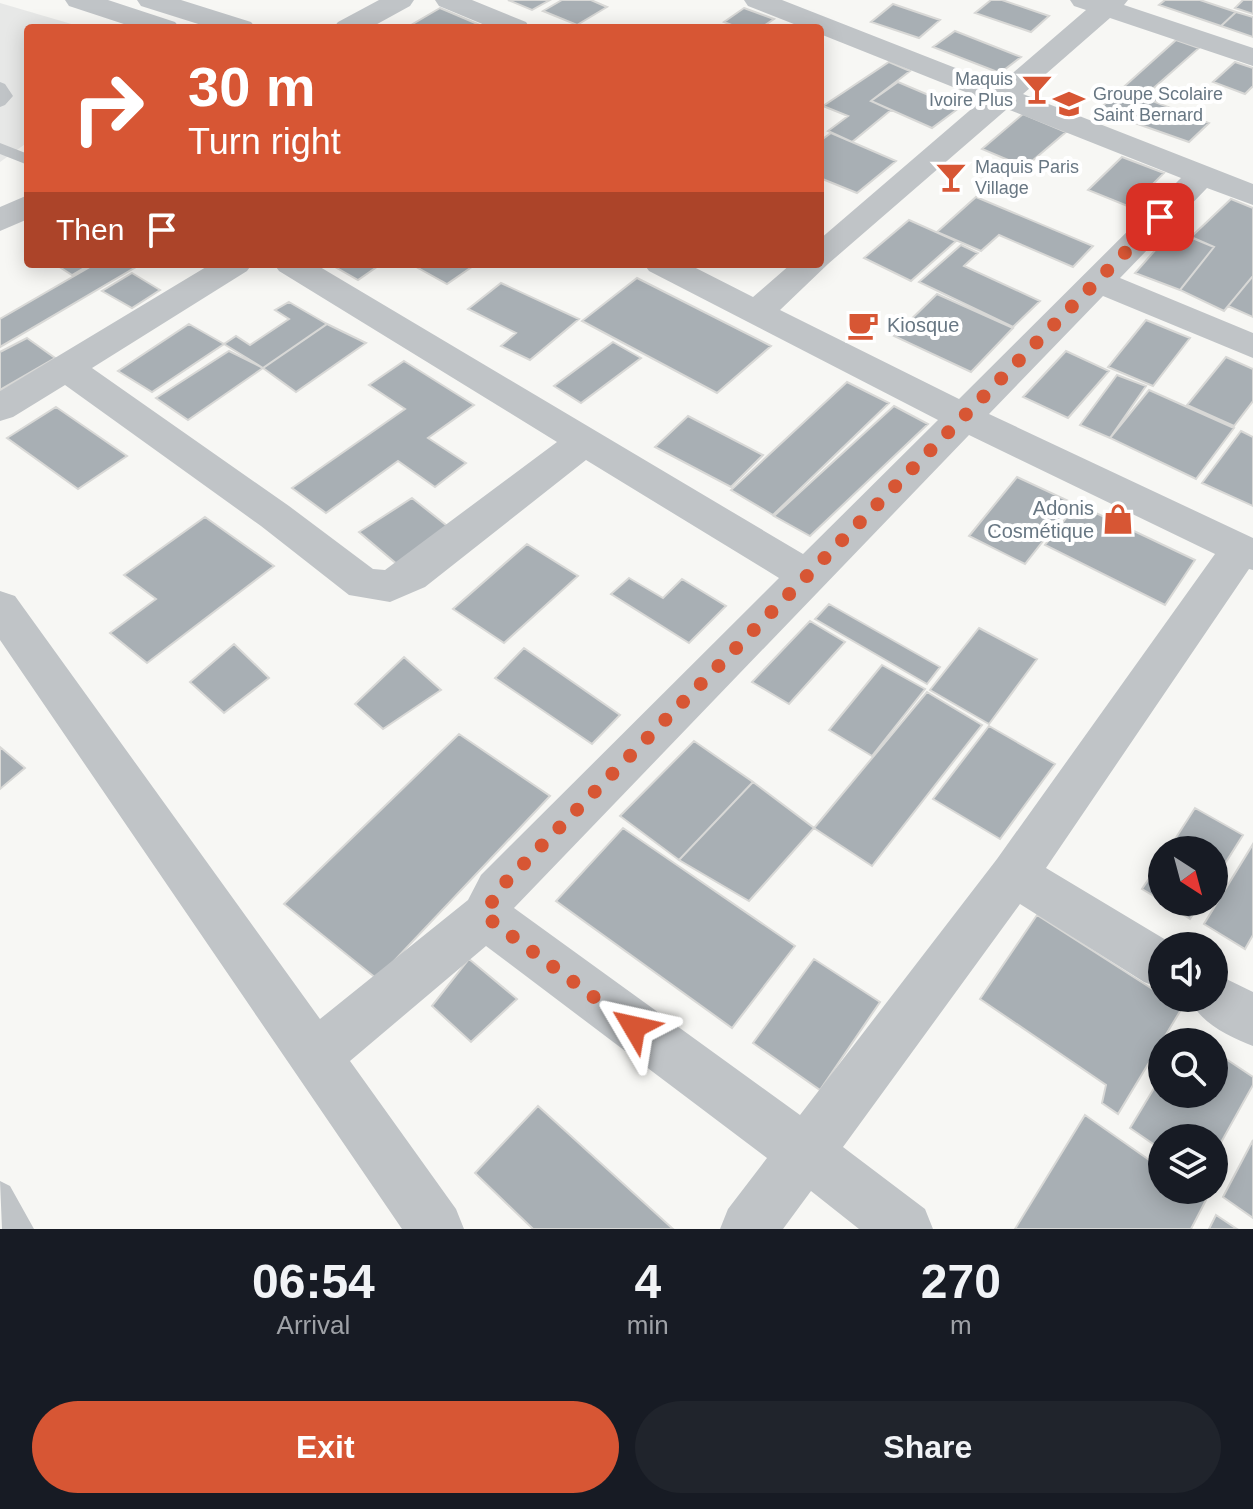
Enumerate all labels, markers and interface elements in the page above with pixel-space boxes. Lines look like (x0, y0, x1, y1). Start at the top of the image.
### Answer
text: 30 m (188, 55, 316, 118)
icon: right (56, 56, 160, 160)
place label: Maquis Ivoire Plus (929, 69, 1013, 110)
bar icon: Maquis Ivoire Plus (1020, 72, 1054, 106)
place label: Groupe Scolaire Saint Bernard (1093, 84, 1223, 125)
school or university icon: Groupe Scolaire Saint Bernard (1052, 87, 1086, 121)
text: Turn right (188, 121, 341, 162)
place label: Maquis Paris Village (975, 157, 1079, 198)
bar icon: Maquis Paris Village (934, 160, 968, 194)
pin (1126, 183, 1194, 251)
icon: arrive (1138, 195, 1182, 239)
icon: arrive (140, 208, 184, 252)
text: Then (56, 213, 124, 246)
cafe icon: Kiosque (846, 308, 880, 342)
place label: Kiosque (887, 314, 959, 336)
place label: Adonis Cosmétique (987, 497, 1094, 542)
shop icon: Adonis Cosmétique (1101, 502, 1135, 536)
north arrow (1148, 836, 1228, 916)
map controls (1148, 836, 1228, 1204)
button: sound (1148, 932, 1228, 1012)
position arrow (592, 985, 676, 1069)
button: search (1148, 1028, 1228, 1108)
button: layers (1148, 1124, 1228, 1204)
text: 06:54 (252, 1255, 375, 1308)
text: 4 (634, 1255, 661, 1308)
text: 270 (921, 1255, 1001, 1308)
text: Arrival (277, 1310, 350, 1340)
text: min (627, 1310, 669, 1340)
text: m (950, 1310, 972, 1340)
button: Exit (32, 1401, 619, 1493)
button: Share (635, 1401, 1221, 1493)

